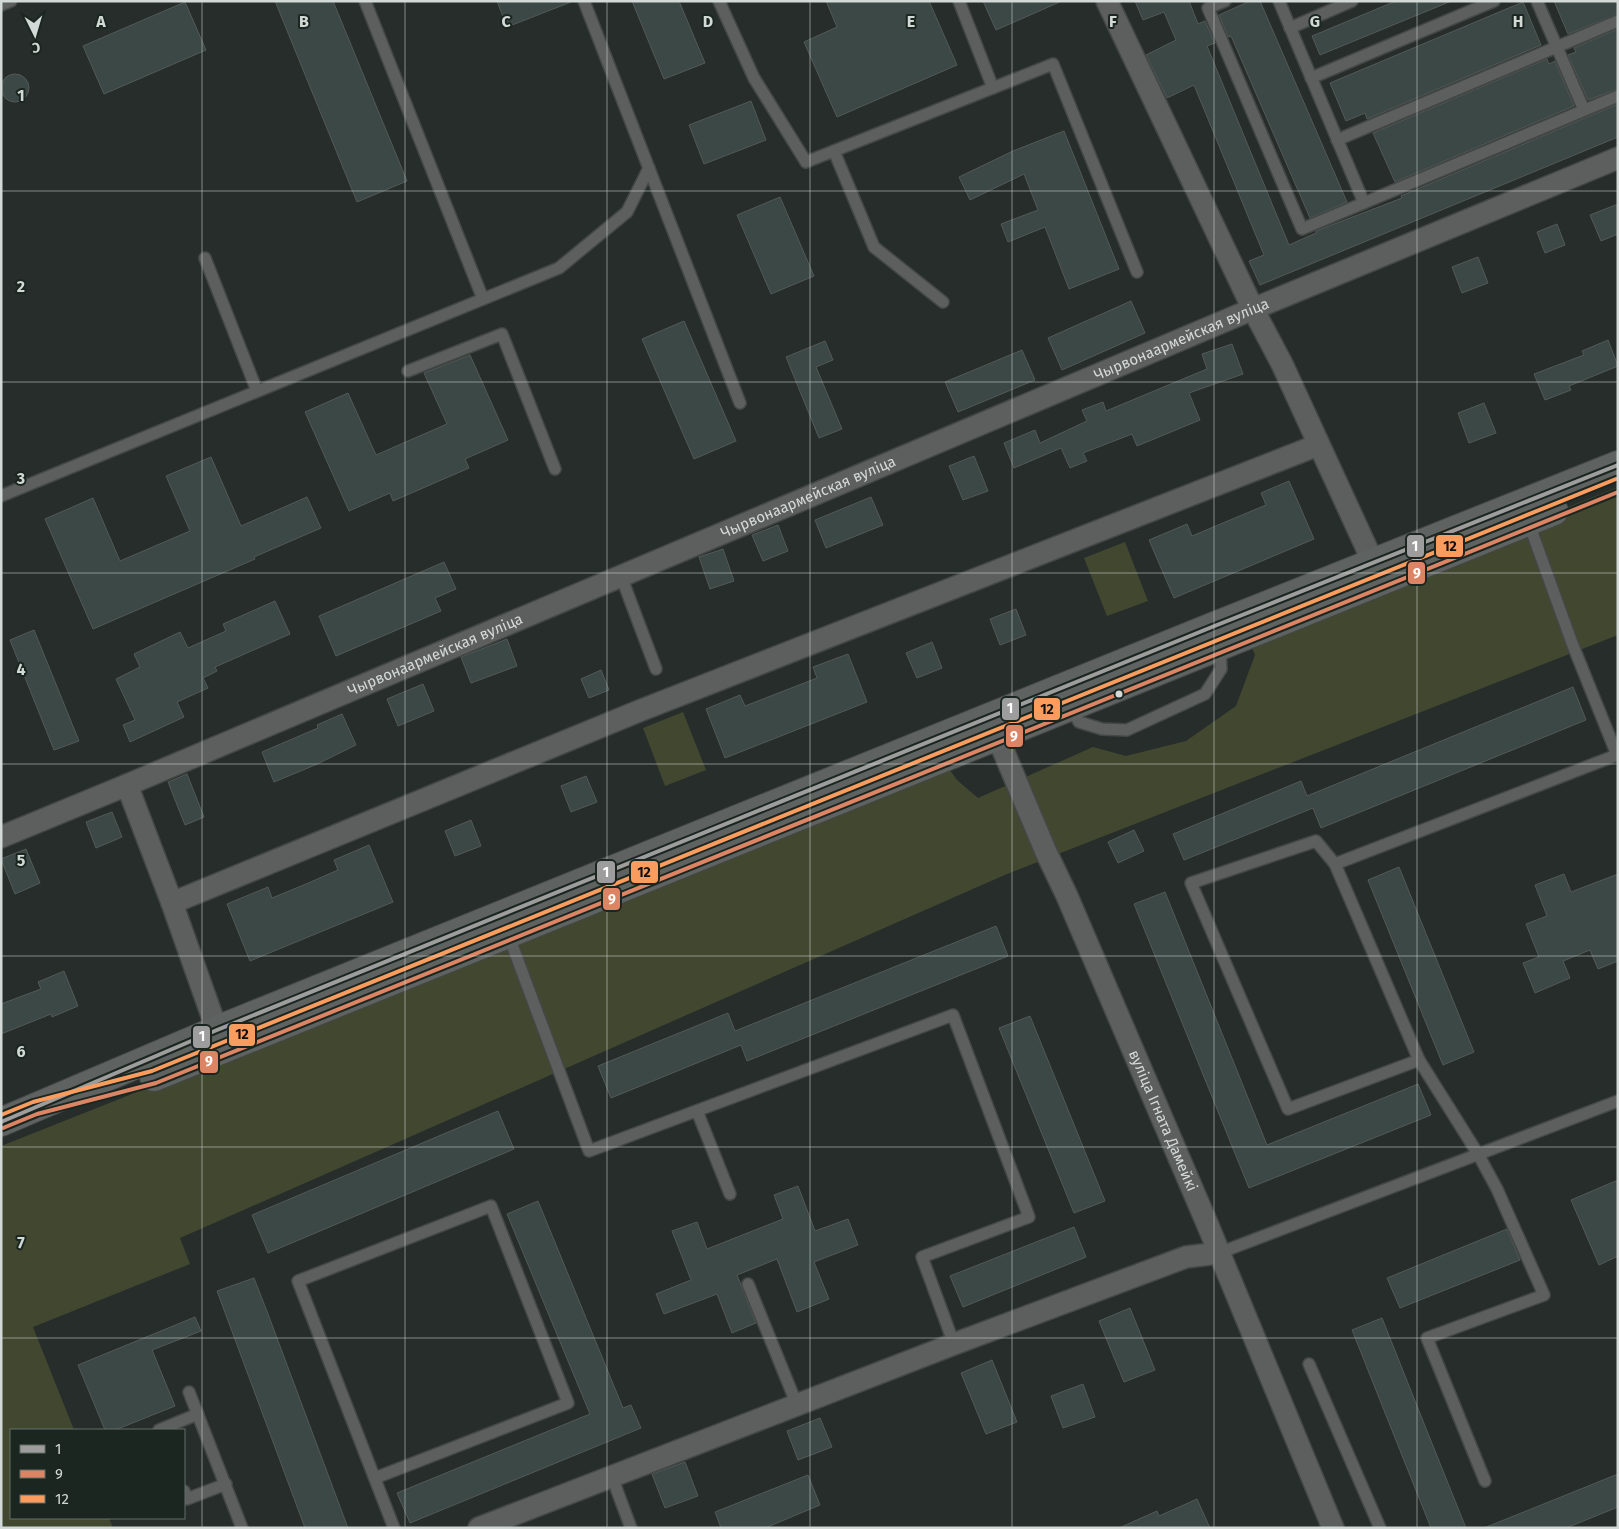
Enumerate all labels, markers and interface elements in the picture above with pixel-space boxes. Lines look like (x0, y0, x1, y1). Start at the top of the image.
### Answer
north arrow (10, 10, 60, 60)
text: A (95, 12, 106, 31)
text: B (299, 12, 309, 31)
text: C (501, 12, 511, 31)
text: D (703, 12, 713, 31)
text: E (907, 12, 915, 31)
text: F (1109, 12, 1117, 31)
text: G (1310, 12, 1320, 31)
text: H (1513, 12, 1523, 31)
text: С (31, 39, 41, 56)
text: 1 (17, 86, 25, 105)
text: 2 (17, 277, 25, 296)
street label: Чырвонаармейская вуліца (1091, 294, 1271, 384)
street label: Чырвонаармейская вуліца (718, 452, 898, 542)
text: 3 (16, 469, 25, 488)
line badge: 1 (1406, 534, 1425, 558)
line badge: 12 (1435, 534, 1464, 558)
text: 1 (1412, 538, 1418, 555)
text: 12 (1443, 538, 1457, 555)
line badge: 9 (1407, 561, 1426, 585)
text: 9 (1413, 565, 1421, 582)
street label: Чырвонаармейская вуліца (345, 610, 525, 700)
text: 4 (16, 660, 26, 679)
unlabelled marker (1114, 689, 1124, 699)
line badge: 1 (1001, 697, 1020, 721)
line badge: 12 (1033, 697, 1061, 721)
text: 1 (1007, 700, 1013, 717)
text: 12 (1040, 701, 1054, 718)
line badge: 9 (1005, 724, 1024, 748)
text: 9 (1010, 728, 1018, 745)
text: 5 (17, 851, 26, 870)
line badge: 1 (596, 860, 616, 884)
line badge: 12 (630, 860, 659, 884)
text: 1 (603, 864, 609, 881)
text: 12 (637, 864, 651, 881)
line badge: 9 (602, 887, 621, 911)
text: 9 (608, 891, 616, 908)
line badge: 12 (228, 1023, 256, 1047)
line badge: 1 (192, 1025, 211, 1049)
text: 12 (235, 1026, 249, 1043)
text: 1 (199, 1028, 205, 1045)
text: 6 (16, 1042, 26, 1061)
street label: вуліца Ігната Дамейкі (1125, 1047, 1201, 1194)
line badge: 9 (199, 1050, 219, 1074)
text: 9 (205, 1053, 213, 1070)
text: 7 (17, 1233, 25, 1252)
legend (10, 1429, 185, 1519)
text: 1 (55, 1440, 62, 1458)
text: 9 (55, 1465, 63, 1483)
text: 12 (55, 1490, 69, 1508)

